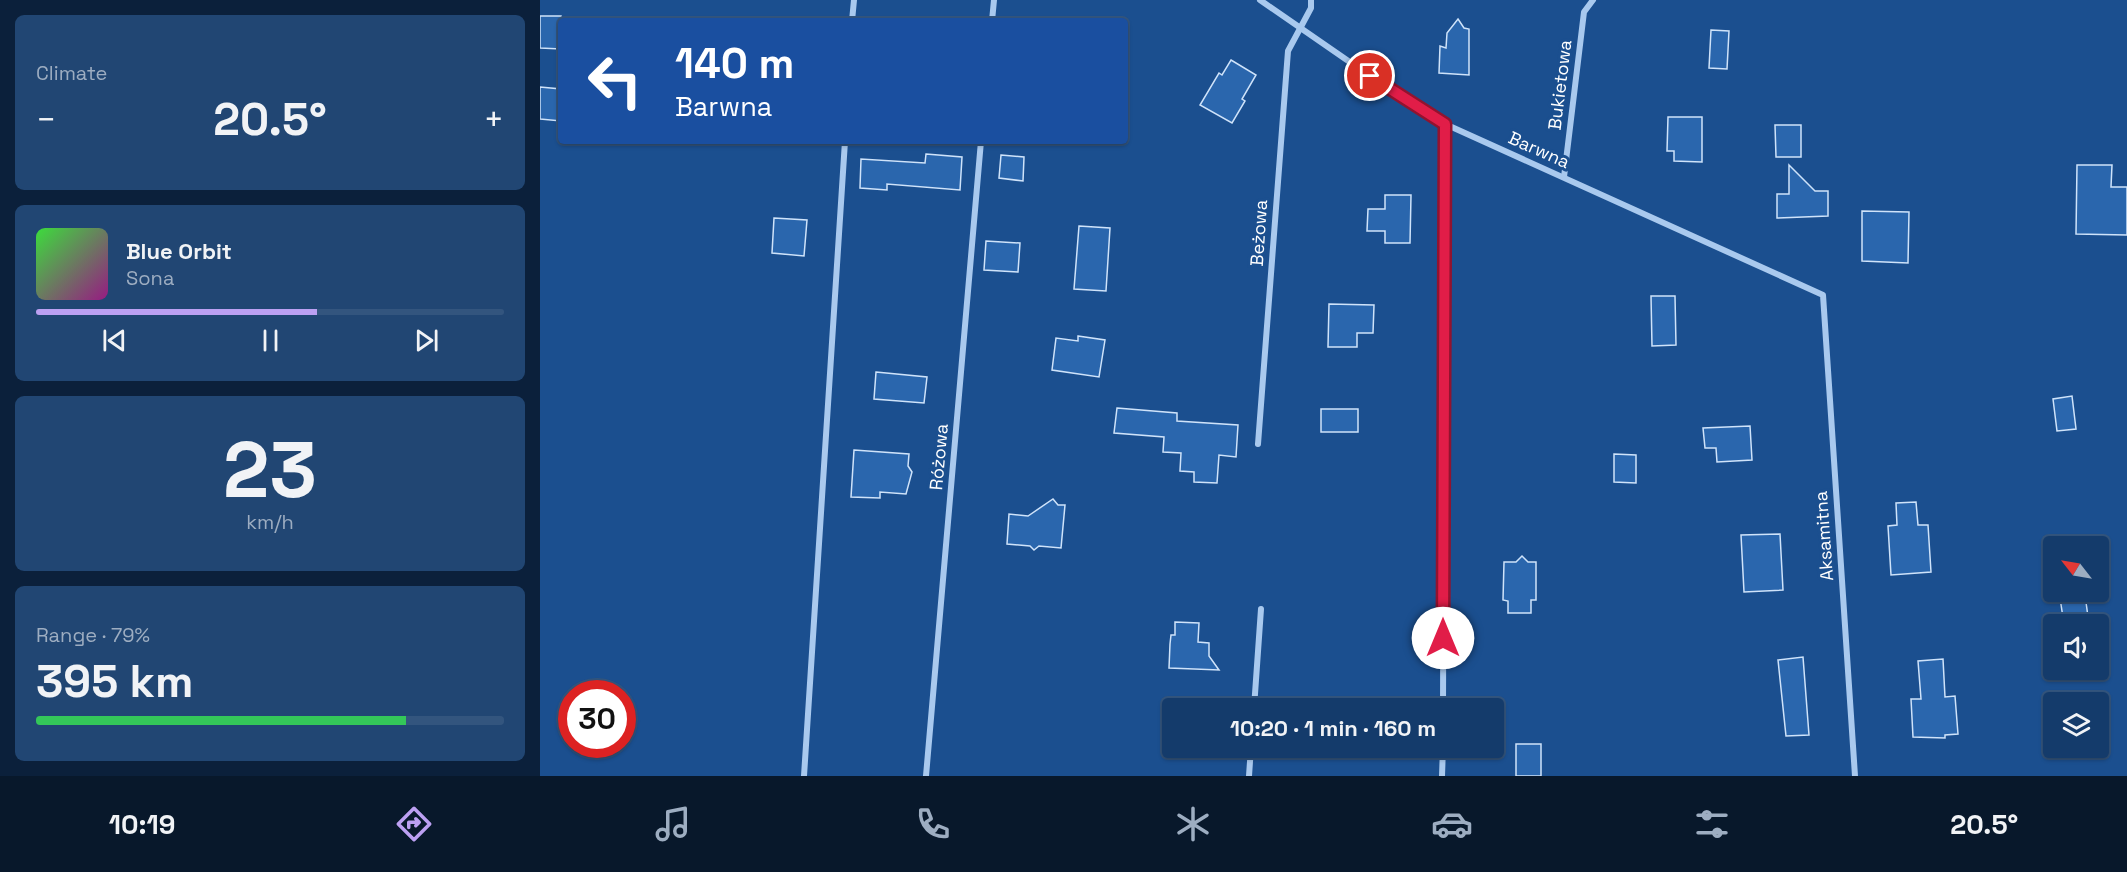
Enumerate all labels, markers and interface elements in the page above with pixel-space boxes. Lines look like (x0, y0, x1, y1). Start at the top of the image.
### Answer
text: 140 m (675, 37, 794, 90)
street label: Bukietowa (1543, 38, 1576, 131)
icon: left (576, 42, 654, 120)
pin (1344, 50, 1395, 101)
icon: arrive (1353, 59, 1386, 92)
text: Climate (36, 60, 107, 86)
text: Barwna (675, 89, 772, 124)
text: 20.5° (213, 91, 327, 148)
text: − (36, 99, 56, 141)
text: + (484, 99, 504, 141)
street label: Barwna (1505, 126, 1573, 173)
street label: Beżowa (1245, 199, 1272, 267)
text: Blue Orbit (126, 237, 232, 265)
text: Sona (126, 265, 174, 291)
icon: previous (98, 324, 131, 357)
icon: pause (254, 324, 287, 357)
icon: next (410, 324, 443, 357)
text: 23 (223, 420, 317, 520)
street label: Różowa (924, 423, 953, 491)
street label: Aksamitna (1809, 490, 1838, 582)
text: km/h (246, 509, 294, 535)
north arrow (2043, 536, 2109, 602)
map controls (2043, 536, 2109, 758)
position arrow (1411, 606, 1475, 670)
button: sound (2043, 614, 2109, 680)
text: Range · 79% (36, 622, 150, 648)
text: 395 km (36, 653, 193, 710)
speed limit sign: 30 (558, 680, 636, 758)
button: layers (2043, 692, 2109, 758)
text: 10:20 · 1 min · 160 m (1230, 714, 1436, 742)
icon: directions (393, 803, 435, 845)
icon: music (652, 803, 694, 845)
icon: phone (912, 803, 954, 845)
icon: climate (1172, 803, 1214, 845)
icon: car (1431, 803, 1473, 845)
icon: filters (1691, 803, 1733, 845)
text: 10:19 (109, 807, 175, 842)
text: 20.5° (1950, 807, 2018, 842)

